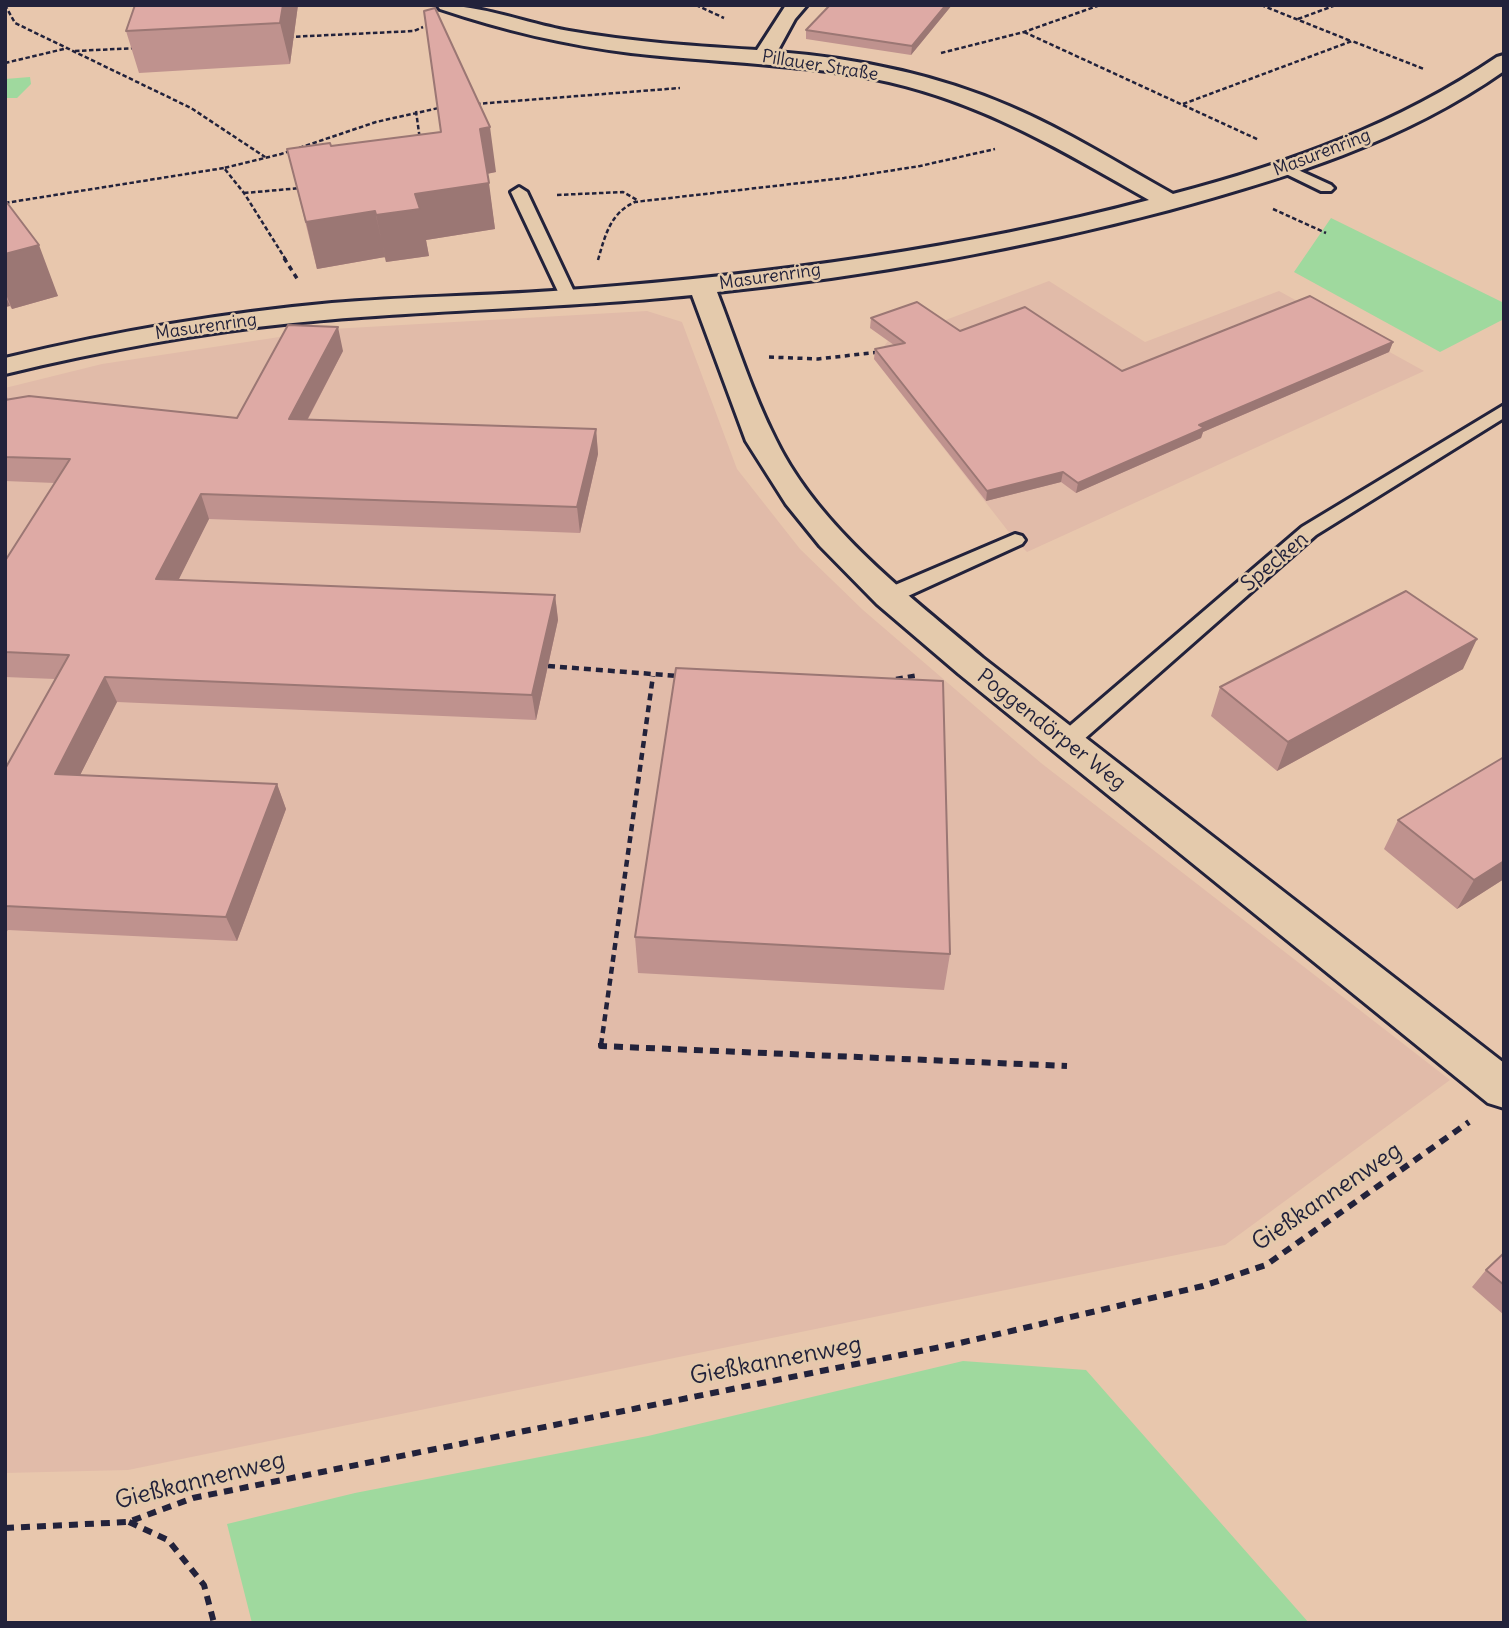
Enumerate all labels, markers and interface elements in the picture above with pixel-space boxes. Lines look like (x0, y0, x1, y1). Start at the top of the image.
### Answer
street label: Pillauer Straße (760, 46, 880, 86)
street label: Masurenring (1270, 125, 1374, 181)
street label: Masurenring (718, 259, 822, 295)
street label: Masurenring (154, 309, 258, 345)
street label: Specken (1236, 527, 1314, 597)
street label: Poggendörper Weg (972, 664, 1130, 796)
street label: Gießkannenweg (1247, 1136, 1407, 1258)
street label: Gießkannenweg (688, 1330, 864, 1392)
street label: Gießkannenweg (112, 1446, 288, 1516)

